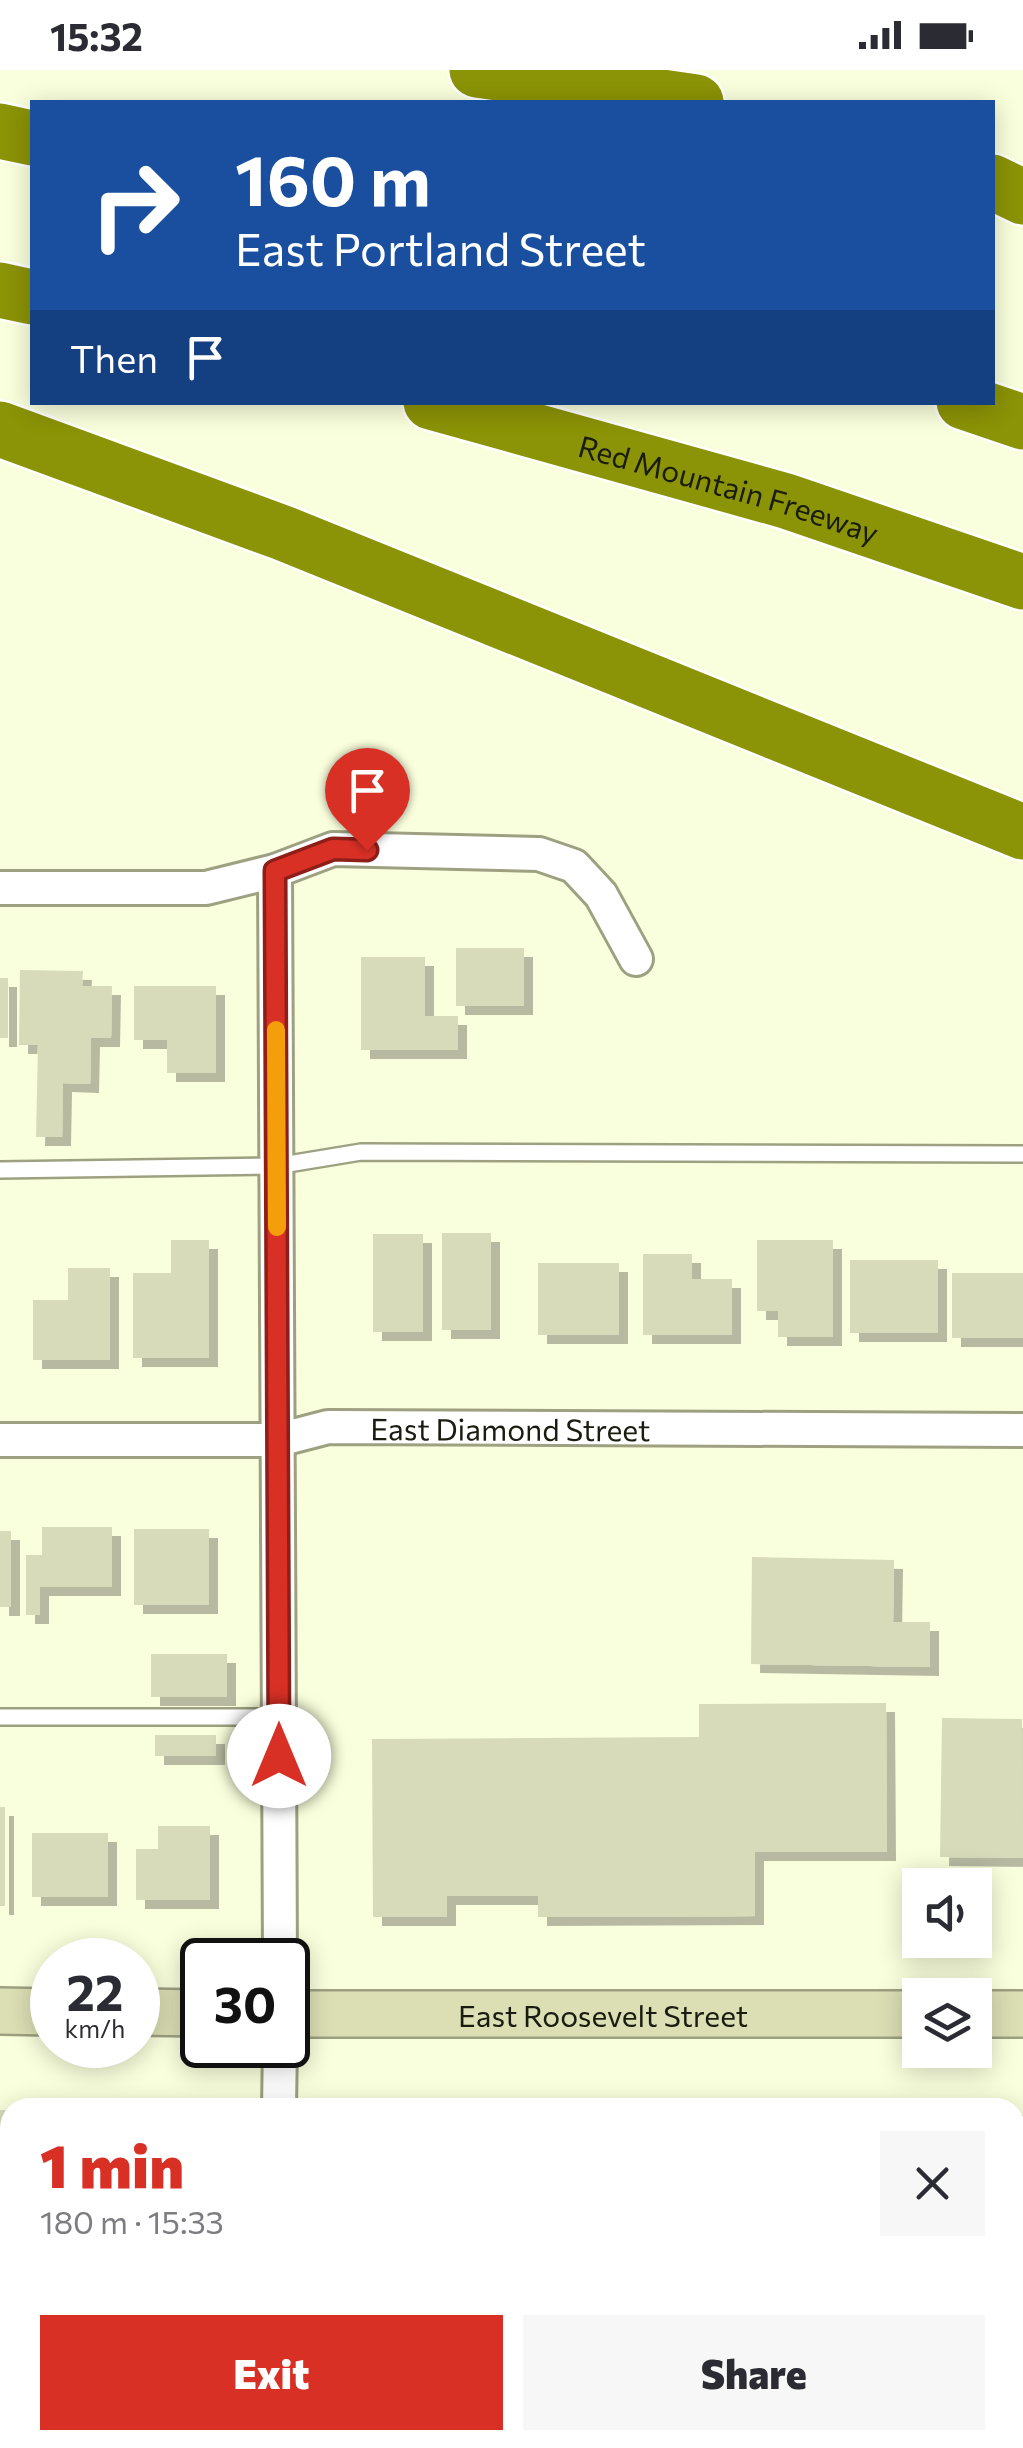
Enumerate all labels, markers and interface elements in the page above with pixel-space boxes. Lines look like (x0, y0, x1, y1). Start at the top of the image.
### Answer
text: 15:32 (50, 12, 143, 59)
text: 160 m (235, 135, 431, 220)
icon: right (70, 140, 200, 270)
text: East Portland Street (235, 220, 646, 275)
icon: arrive (178, 330, 233, 385)
text: Then (70, 334, 158, 381)
street label: Red Mountain Freeway (575, 426, 884, 550)
pin (325, 748, 410, 851)
icon: arrive (340, 763, 395, 818)
street label: East Diamond Street (370, 1409, 650, 1447)
position arrow (227, 1704, 331, 1808)
map controls (902, 1868, 992, 2068)
button: sound (902, 1868, 992, 1958)
speed limit sign: 30 (180, 1938, 310, 2068)
text: 22 (67, 1960, 123, 2021)
button: layers (902, 1978, 992, 2068)
street label: East Roosevelt Street (458, 1996, 748, 2033)
text: km/h (65, 2013, 125, 2043)
text: 1 min (40, 2127, 184, 2200)
button: close (880, 2131, 985, 2236)
text: 180 m · 15:33 (40, 2201, 224, 2241)
button: Exit (40, 2315, 503, 2430)
button: Share (523, 2315, 985, 2430)

